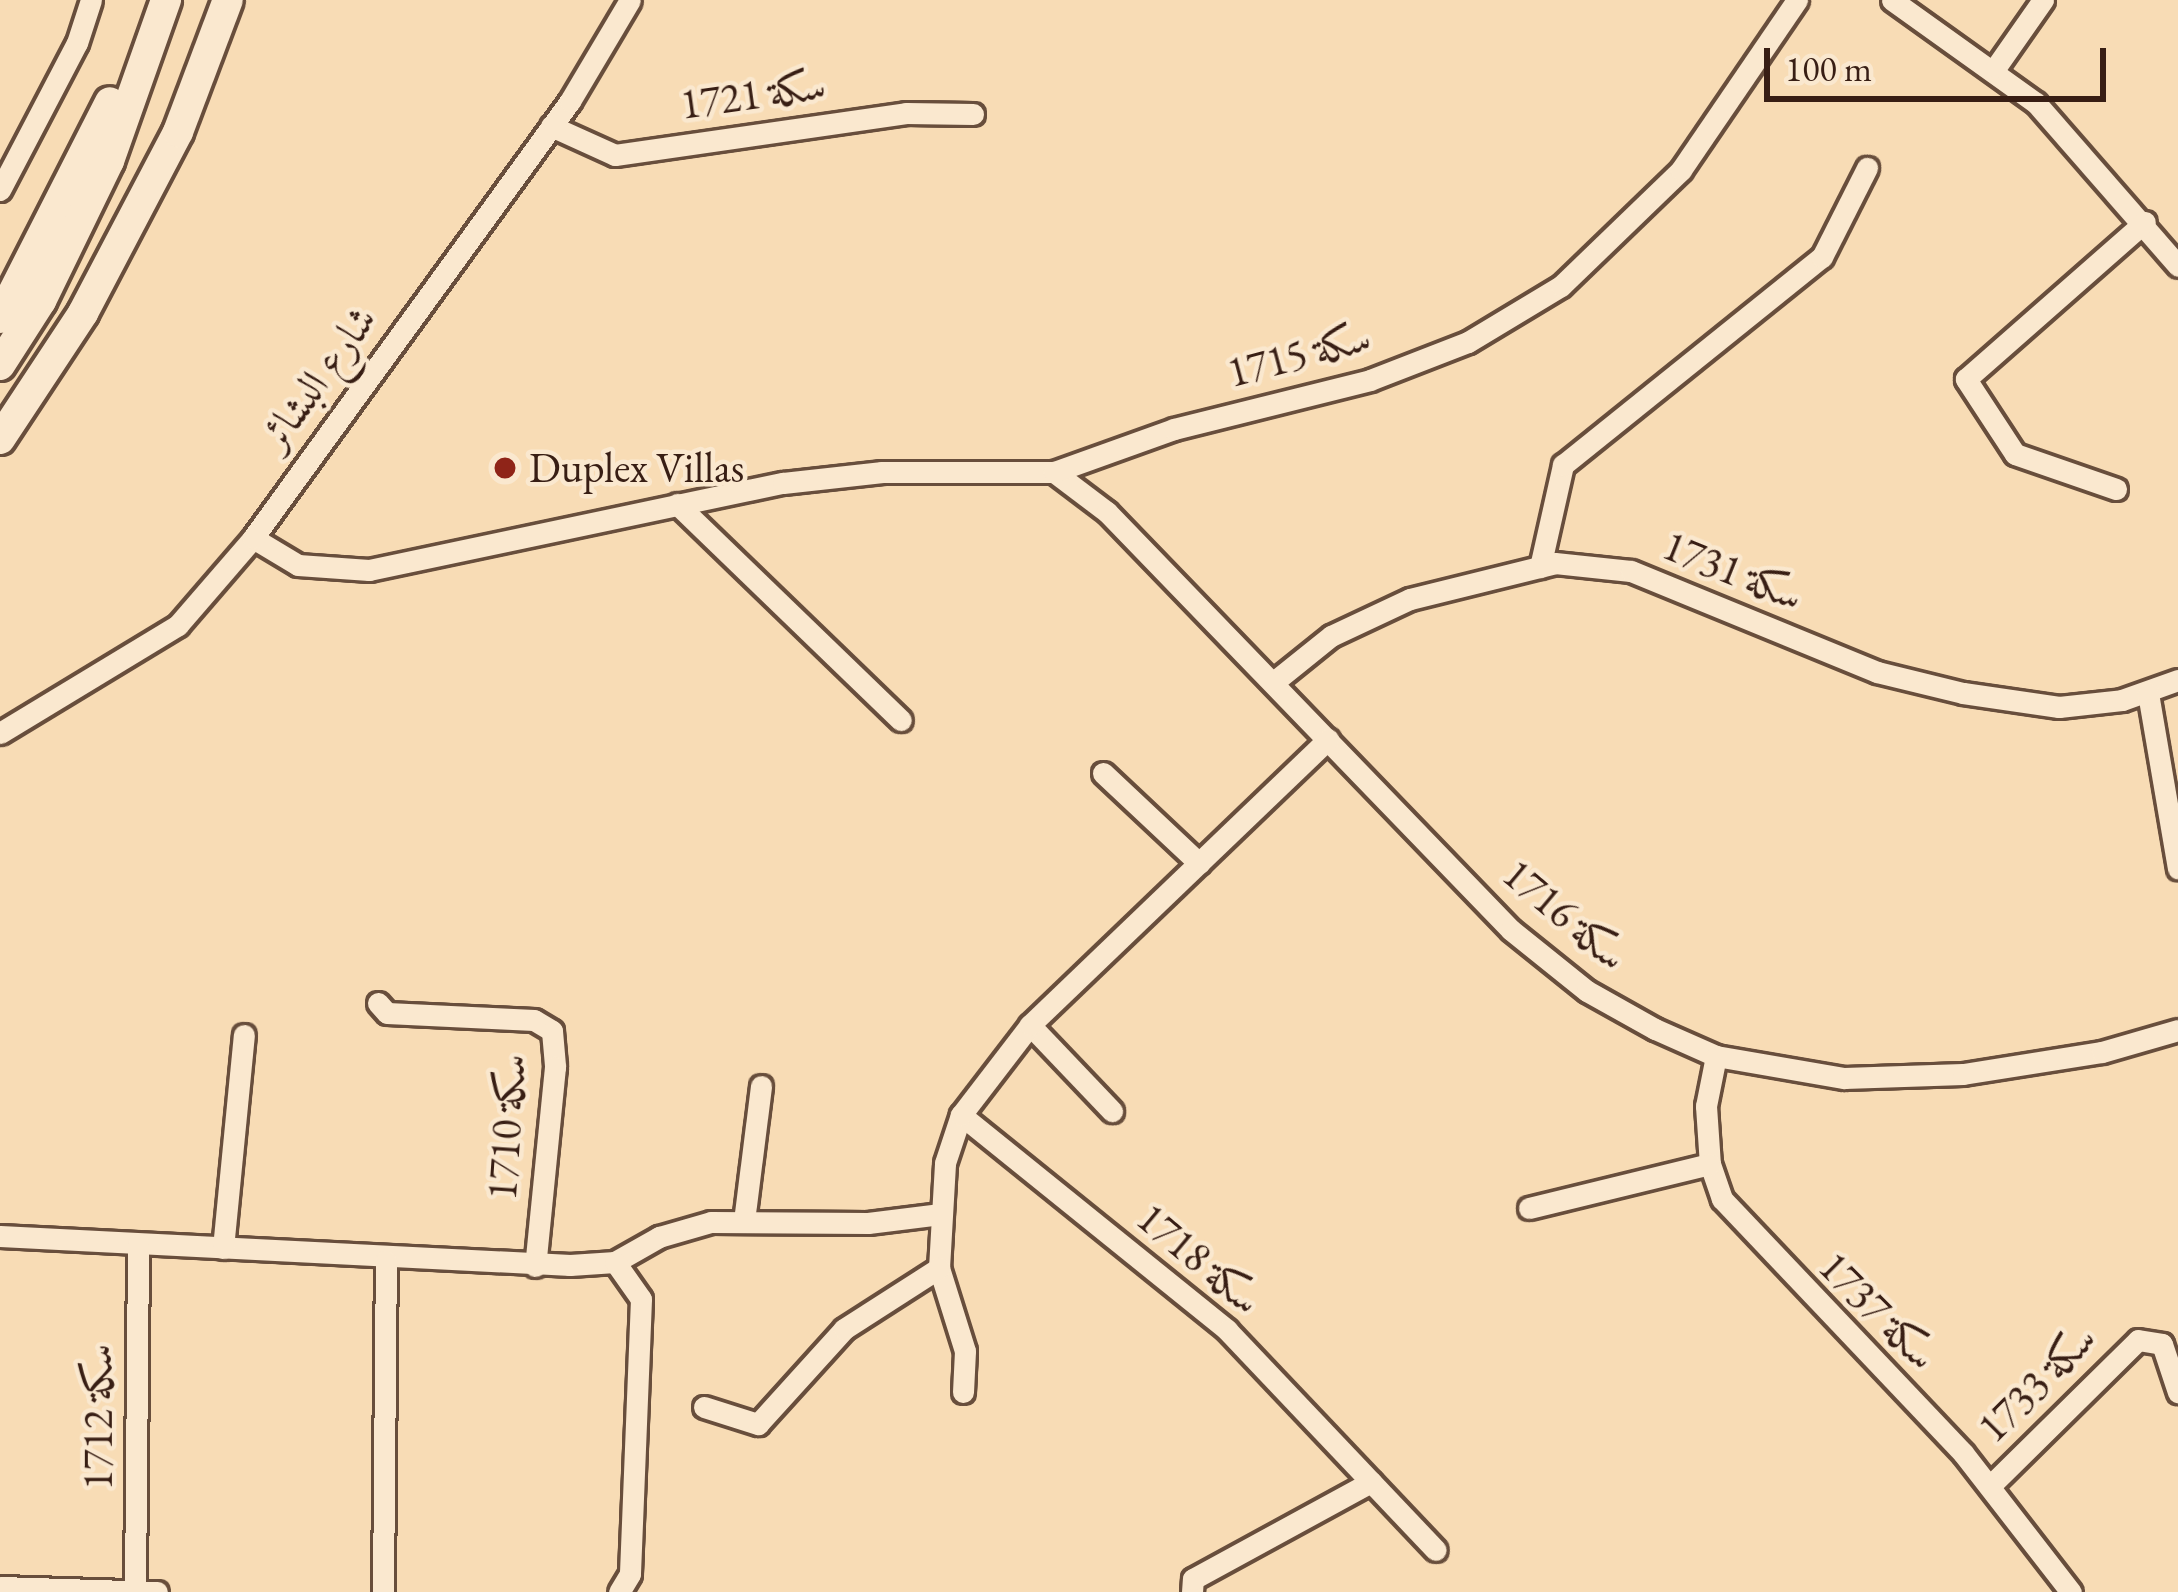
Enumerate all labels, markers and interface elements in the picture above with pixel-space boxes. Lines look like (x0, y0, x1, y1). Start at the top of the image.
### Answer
scale bar (1770, 24, 2112, 98)
text: 100 m (1785, 45, 1872, 92)
street label: سكة 1721 (677, 60, 829, 130)
street label: شارع البشائر (249, 296, 387, 460)
street label: سكة 1715 (1222, 312, 1376, 398)
place label: Duplex Villas (529, 443, 744, 493)
marker: Duplex Villas (492, 455, 518, 481)
street label: سكة 1731 (1656, 520, 1810, 622)
street label: سكة 1716 (1493, 849, 1637, 981)
street label: سكة 1710 (477, 1052, 537, 1202)
street label: سكة 1718 (1127, 1193, 1271, 1325)
street label: سكة 1737 (1808, 1241, 1948, 1381)
street label: سكة 1733 (1967, 1313, 2107, 1453)
street label: سكة 1712 (73, 1344, 123, 1490)

